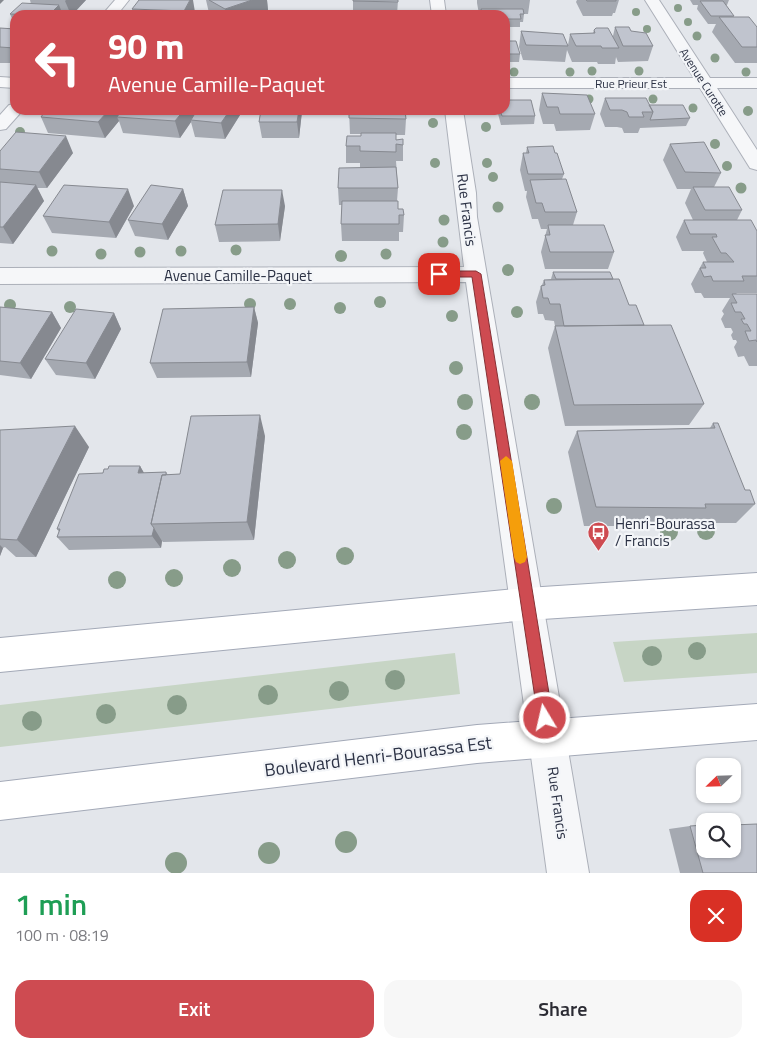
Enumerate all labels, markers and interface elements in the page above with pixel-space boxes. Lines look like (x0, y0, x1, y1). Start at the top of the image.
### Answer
text: 90 m (108, 19, 184, 73)
icon: left (25, 30, 90, 95)
street label: Avenue Curotte (675, 44, 733, 120)
text: Avenue Camille-Paquet (108, 67, 325, 101)
street label: Rue Prieur Est (595, 74, 668, 93)
street label: Rue Francis (451, 172, 483, 248)
pin (418, 253, 460, 295)
icon: arrive (425, 260, 453, 288)
street label: Avenue Camille-Paquet (164, 264, 313, 287)
place label: Henri-Bourassa / Francis (615, 512, 716, 552)
bus stop icon: Henri-Bourassa / Francis (587, 520, 611, 551)
position arrow (518, 691, 570, 743)
street label: Boulevard Henri-Bourassa Est (263, 729, 494, 783)
north arrow (696, 758, 741, 802)
map controls (696, 758, 741, 858)
street label: Rue Francis (542, 765, 574, 841)
button: search (696, 813, 741, 858)
text: 1 min (15, 881, 87, 927)
button: close (690, 890, 742, 942)
text: 100 m · 08:19 (15, 923, 109, 947)
button: Exit (15, 980, 374, 1038)
button: Share (384, 980, 742, 1038)

